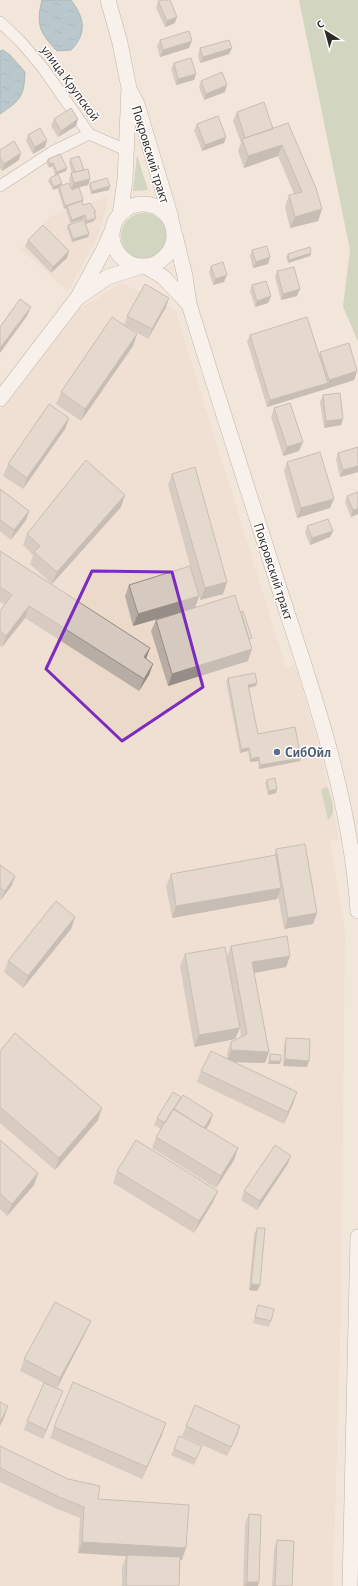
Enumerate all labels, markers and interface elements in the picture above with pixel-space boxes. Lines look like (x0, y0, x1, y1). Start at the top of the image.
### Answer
north arrow (306, 12, 346, 52)
text: С (315, 18, 326, 31)
street label: улица Крупской (38, 42, 102, 124)
street label: Покровский тракт (129, 104, 172, 206)
street label: Покровский тракт (251, 521, 296, 622)
place label: СибОйл (285, 746, 331, 760)
marker: СибОйл (272, 747, 282, 757)

